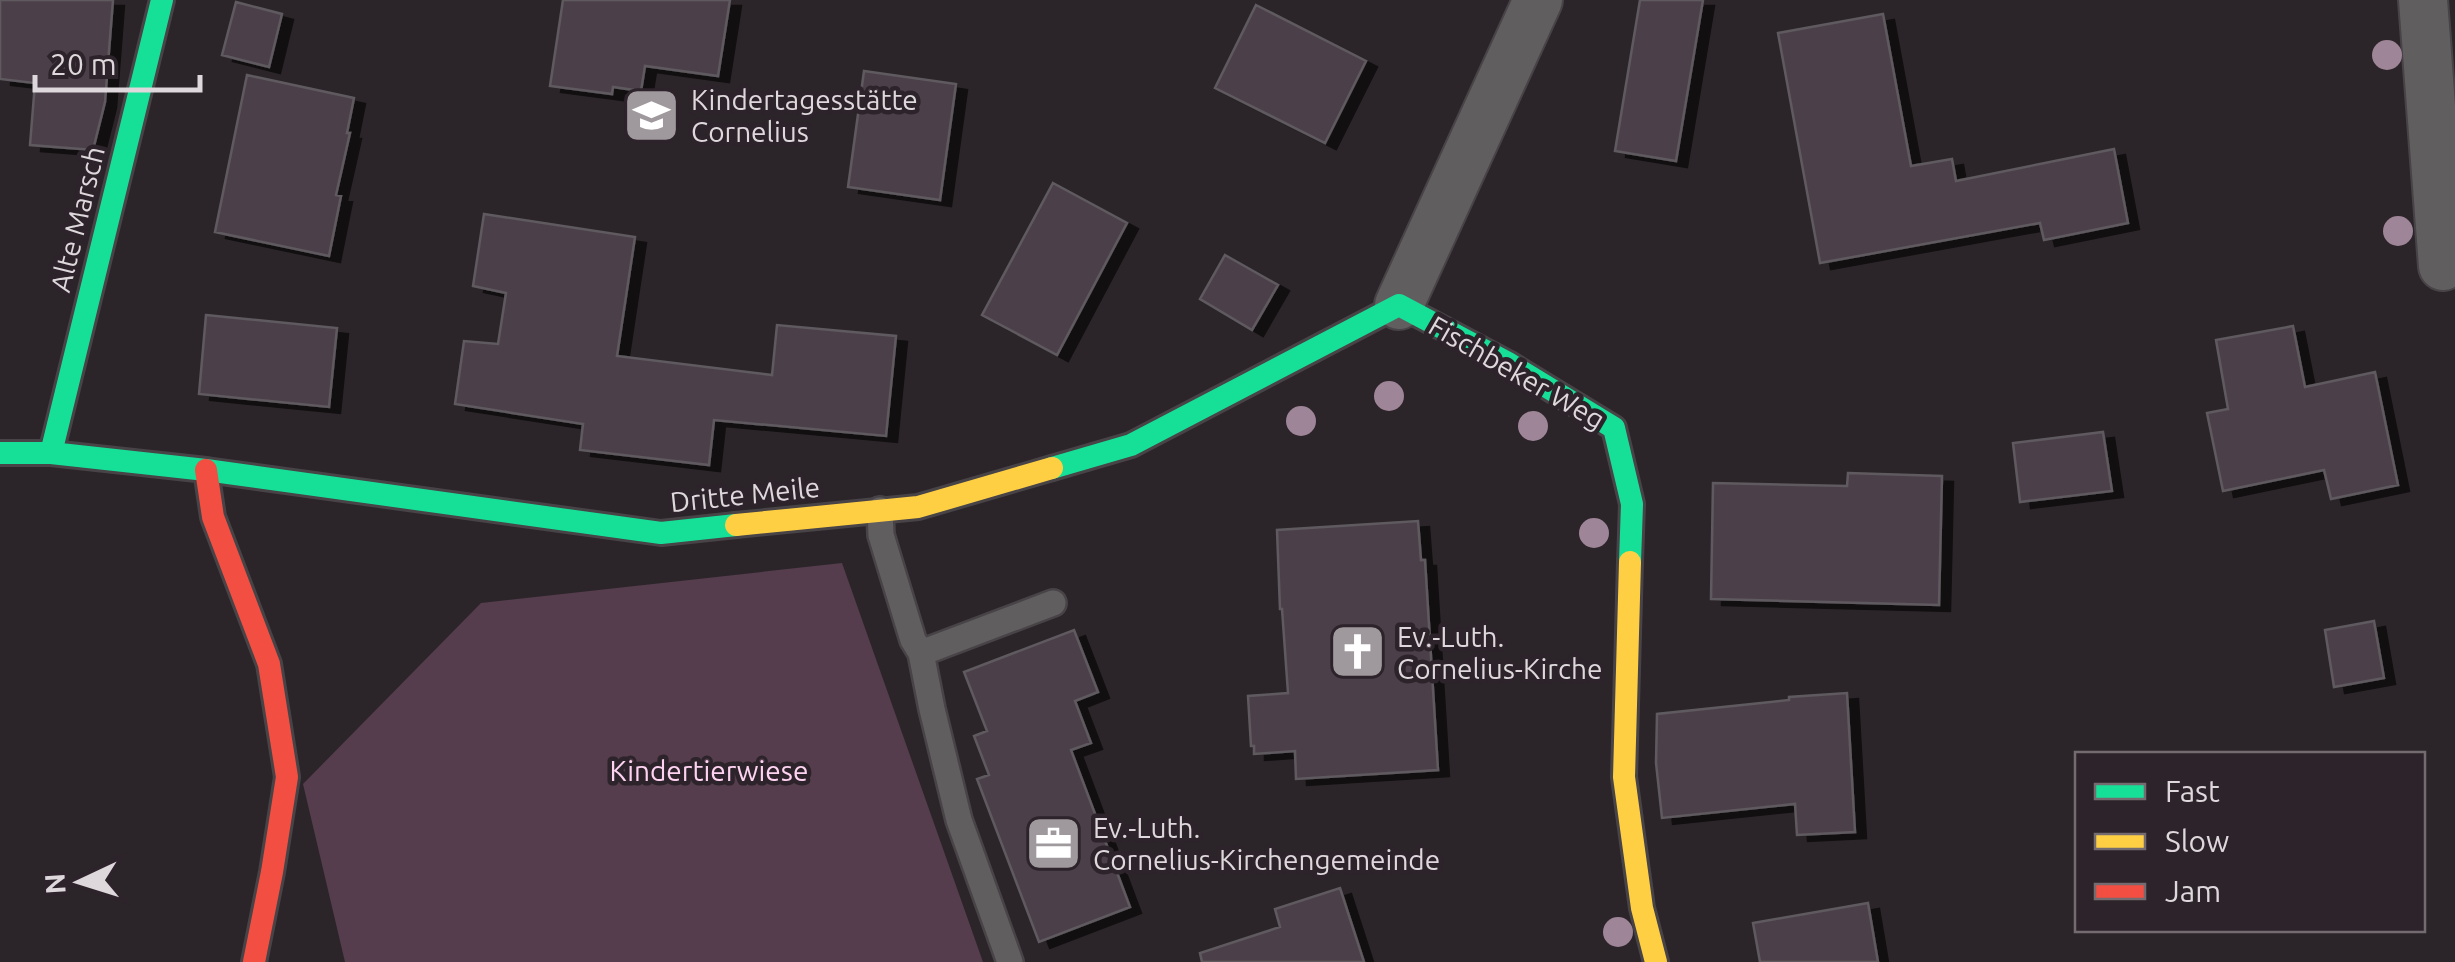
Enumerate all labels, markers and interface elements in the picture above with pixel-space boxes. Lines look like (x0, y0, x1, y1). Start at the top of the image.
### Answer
scale bar (35, 30, 200, 92)
text: 20 m (50, 47, 117, 81)
place label: Kindertagesstätte Cornelius (691, 84, 918, 147)
school or university icon: Kindertagesstätte Cornelius (622, 85, 682, 145)
street label: Alte Marsch (44, 143, 110, 295)
street label: Fischbeker Weg (1424, 309, 1610, 435)
street label: Dritte Meile (669, 471, 821, 517)
place label: Ev.-Luth. Cornelius-Kirche (1397, 621, 1602, 684)
church icon: Ev.-Luth. Cornelius-Kirche (1328, 622, 1388, 682)
legend (2075, 752, 2425, 932)
park label: Kindertierwiese (610, 755, 808, 786)
text: Fast (2165, 774, 2220, 808)
place label: Ev.-Luth. Cornelius-Kirchengemeinde (1093, 812, 1440, 875)
office icon: Ev.-Luth. Cornelius-Kirchengemeinde (1024, 813, 1084, 873)
text: Slow (2165, 824, 2229, 858)
north arrow (30, 832, 130, 932)
text: N (38, 872, 71, 895)
text: Jam (2165, 874, 2221, 908)

